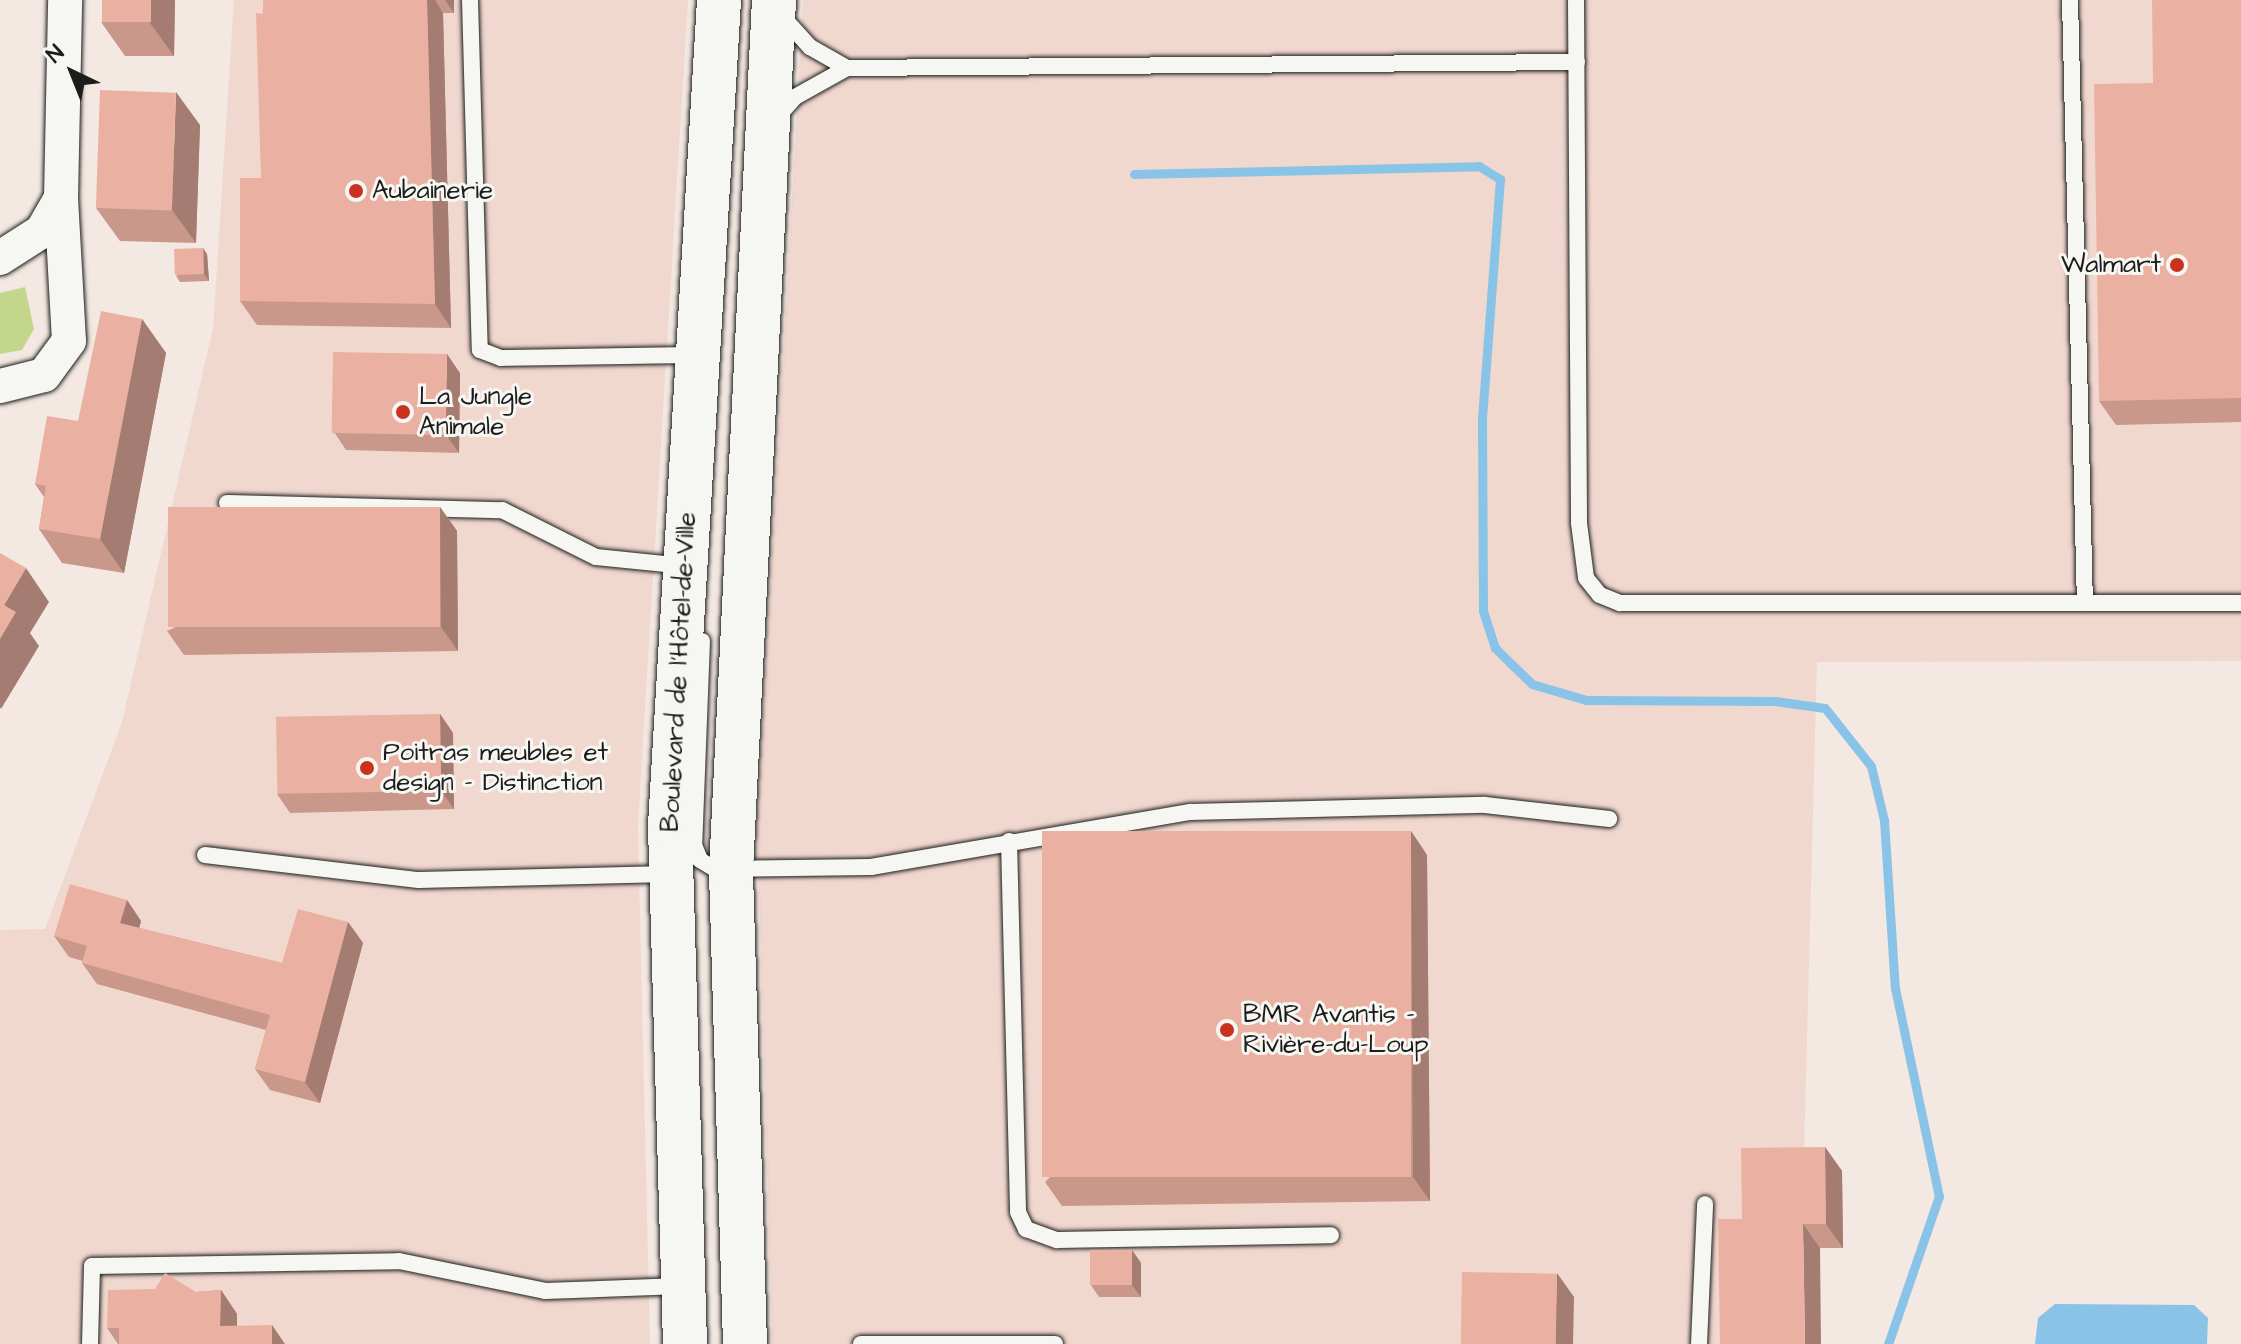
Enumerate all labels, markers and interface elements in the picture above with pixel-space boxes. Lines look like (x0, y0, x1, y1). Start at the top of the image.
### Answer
north arrow (32, 32, 112, 112)
text: N (40, 38, 71, 70)
place label: Aubainerie (372, 175, 493, 207)
marker: Aubainerie (347, 182, 365, 200)
place label: Walmart (2061, 249, 2161, 281)
marker: Walmart (2168, 256, 2186, 274)
place label: La Jungle Animale (419, 381, 532, 442)
marker: La Jungle Animale (394, 403, 412, 421)
street label: Boulevard de l'Hôtel-de-Ville (655, 511, 703, 833)
place label: Poitras meubles et design - Distinction (383, 737, 608, 798)
marker: Poitras meubles et design - Distinction (358, 759, 376, 777)
place label: BMR Avantis - Rivière-du-Loup (1243, 999, 1428, 1060)
marker: BMR Avantis - Rivière-du-Loup (1218, 1021, 1236, 1039)

